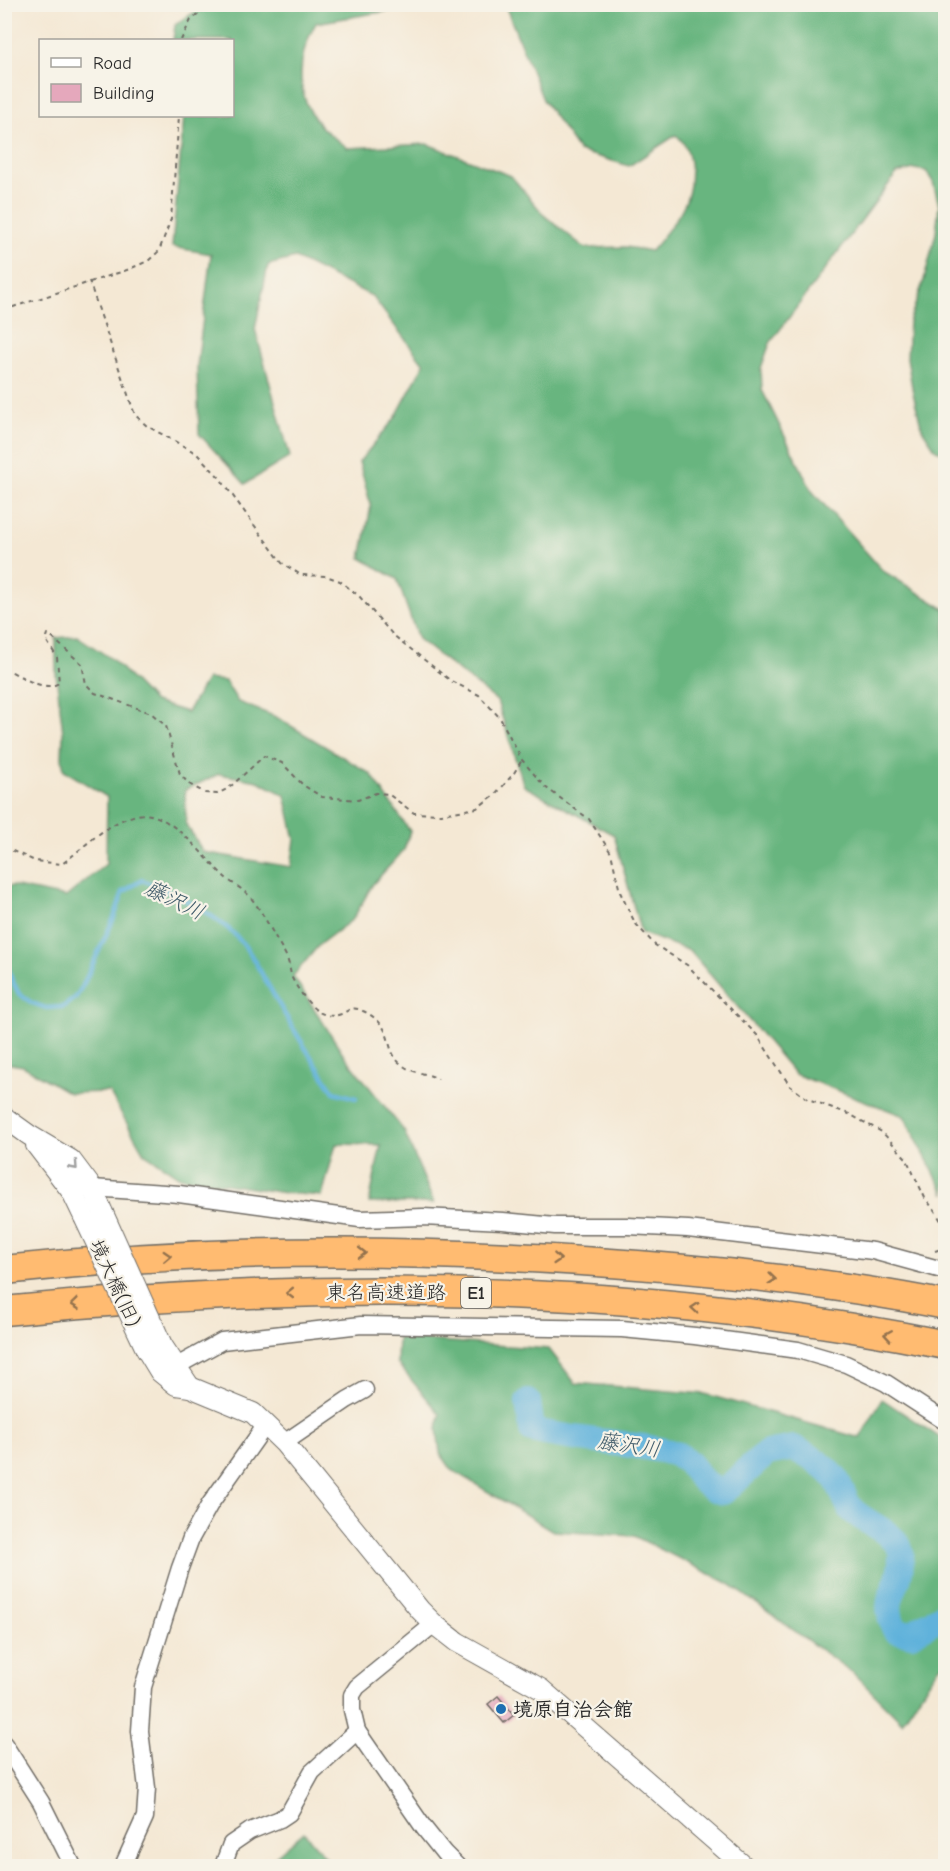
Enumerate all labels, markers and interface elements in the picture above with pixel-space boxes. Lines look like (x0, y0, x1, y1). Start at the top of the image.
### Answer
legend (39, 39, 234, 117)
text: Road (93, 53, 132, 74)
text: Building (93, 83, 155, 104)
water label: 藤沢川 (141, 875, 209, 925)
one-way arrow (67, 1159, 78, 1170)
street label: 境大橋(旧) (85, 1236, 145, 1330)
one-way arrow (358, 1246, 367, 1259)
one-way arrow (163, 1250, 172, 1263)
one-way arrow (553, 1253, 562, 1266)
one-way arrow (768, 1272, 777, 1284)
road number: E1 (461, 1278, 491, 1308)
street label: 東名高速道路 (326, 1281, 446, 1304)
one-way arrow (286, 1286, 295, 1299)
one-way arrow (70, 1297, 79, 1310)
one-way arrow (690, 1302, 699, 1315)
one-way arrow (883, 1329, 892, 1341)
water label: 藤沢川 (596, 1428, 662, 1462)
place label: 境原自治会館 (513, 1698, 633, 1721)
marker: 境原自治会館 (494, 1702, 508, 1716)

